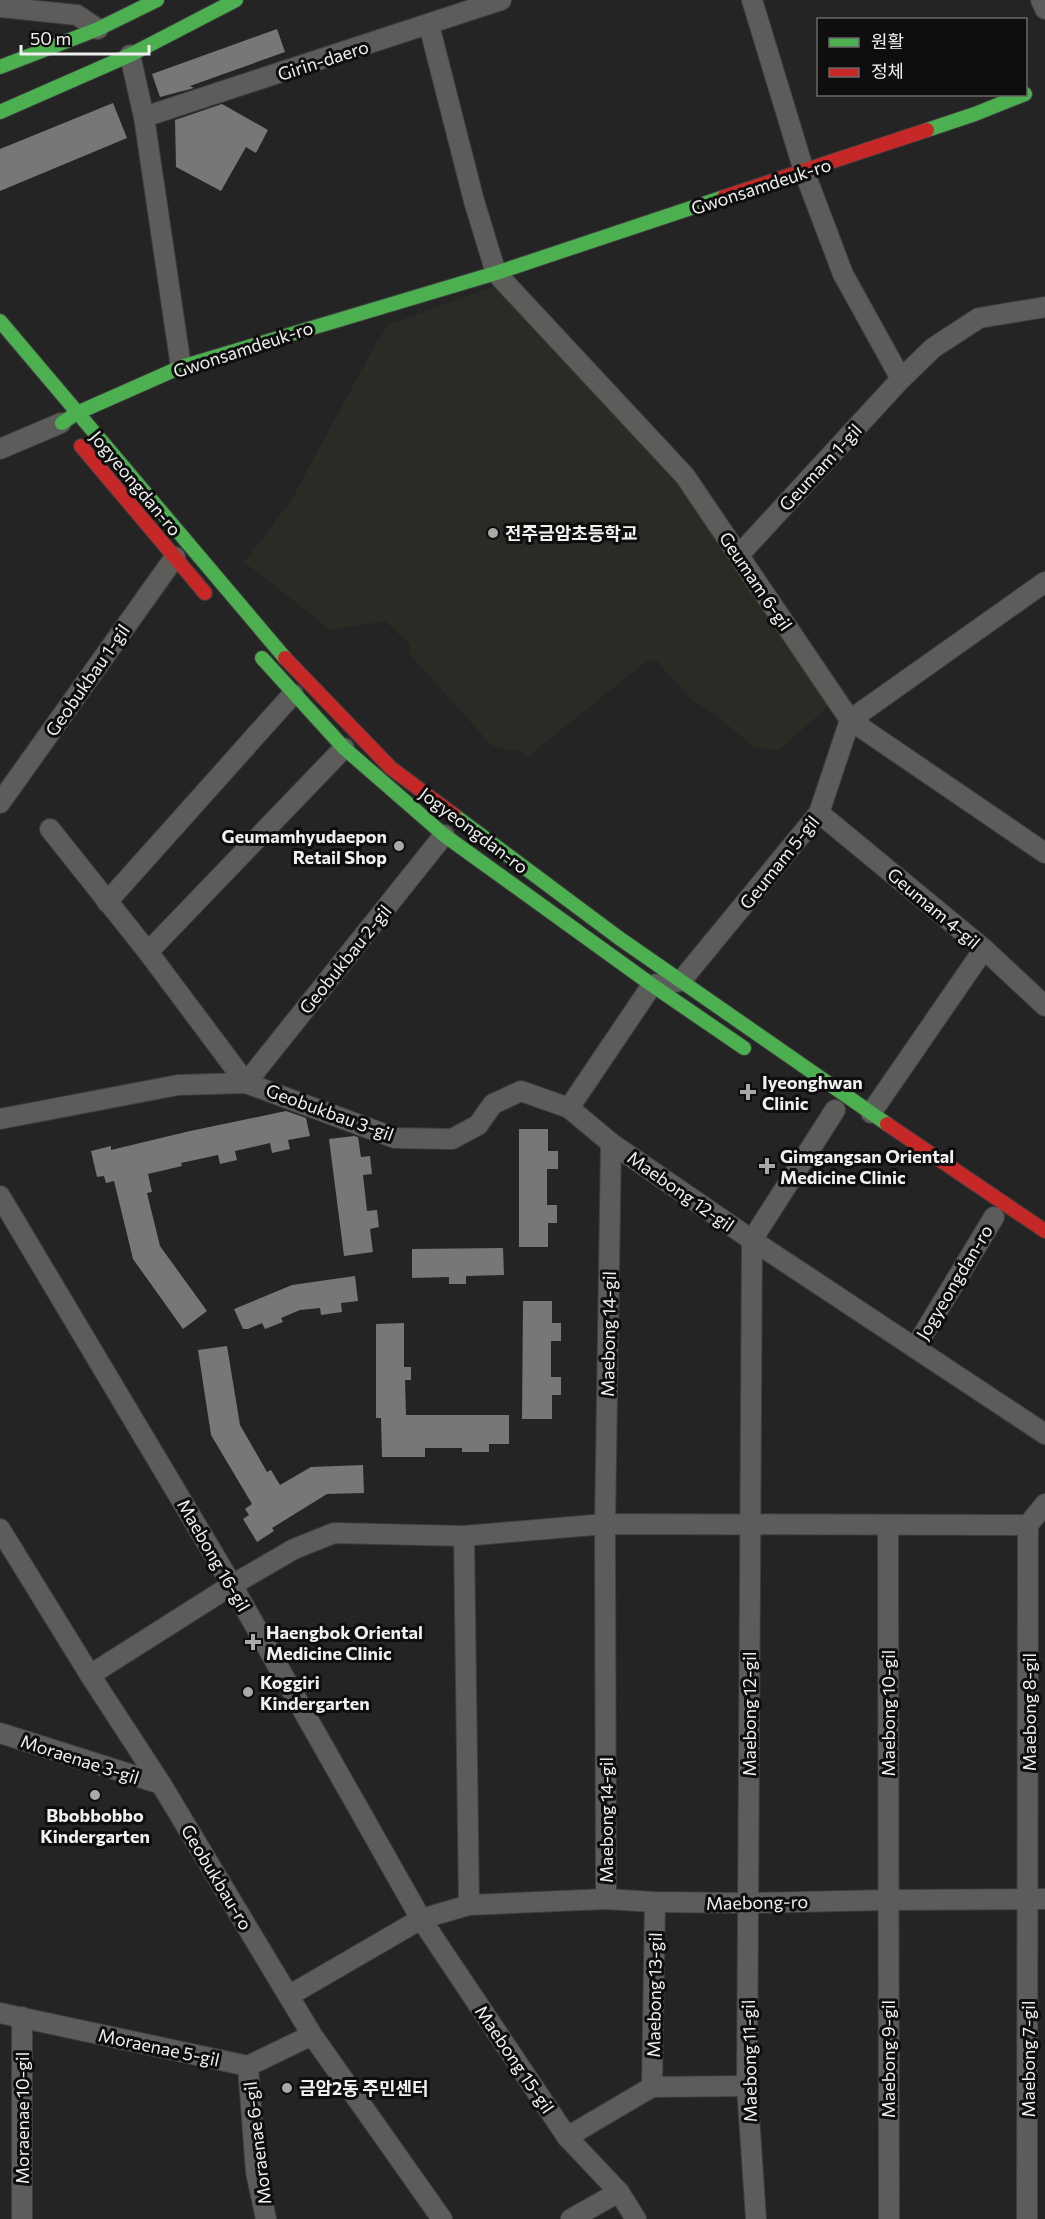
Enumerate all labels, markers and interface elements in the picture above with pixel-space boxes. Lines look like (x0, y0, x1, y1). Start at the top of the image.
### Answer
scale bar (21, 18, 148, 56)
legend (817, 18, 1027, 96)
text: 50 m (30, 27, 71, 49)
text: 원활 (871, 30, 904, 52)
street label: Girin-daero (275, 35, 371, 85)
text: 정체 (871, 60, 904, 82)
street label: Gwonsamdeuk-ro (688, 153, 834, 219)
street label: Gwonsamdeuk-ro (170, 316, 316, 382)
street label: Geumam 1-gil (774, 419, 866, 515)
street label: Jogyeongdan-ro (86, 426, 186, 540)
place label: 전주금암초등학교 (505, 522, 637, 544)
marker: 전주금암초등학교 (486, 526, 500, 540)
street label: Geumam 6-gil (715, 527, 797, 635)
street label: Geobukbau 1-gil (40, 620, 134, 740)
street label: Jogyeongdan-ro (415, 782, 533, 878)
street label: Geumam 5-gil (735, 811, 823, 913)
place label: Geumamhyudaepon Retail Shop (222, 825, 387, 868)
marker: Geumamhyudaepon Retail Shop (392, 839, 406, 853)
street label: Geumam 4-gil (883, 863, 985, 953)
street label: Geobukbau 2-gil (294, 900, 396, 1018)
place label: Iyeonghwan Clinic (762, 1071, 863, 1114)
street label: Geobukbau 3-gil (263, 1079, 397, 1145)
marker: Iyeonghwan Clinic (739, 1083, 757, 1101)
place label: Gimgangsan Oriental Medicine Clinic (780, 1145, 954, 1188)
street label: Maebong 12-gil (623, 1146, 739, 1236)
marker: Gimgangsan Oriental Medicine Clinic (758, 1157, 776, 1175)
street label: Jogyeongdan-ro (911, 1220, 997, 1344)
street label: Maebong 14-gil (596, 1271, 620, 1397)
street label: Maebong 16-gil (173, 1495, 255, 1615)
place label: Haengbok Oriental Medicine Clinic (266, 1621, 423, 1664)
marker: Haengbok Oriental Medicine Clinic (244, 1633, 262, 1651)
street label: Maebong 10-gil (877, 1650, 899, 1776)
street label: Maebong 12-gil (738, 1651, 760, 1777)
street label: Maebong 8-gil (1018, 1653, 1040, 1771)
place label: Koggiri Kindergarten (260, 1671, 370, 1714)
marker: Koggiri Kindergarten (241, 1685, 255, 1699)
street label: Moraenae 3-gil (18, 1729, 142, 1789)
street label: Maebong 14-gil (595, 1757, 617, 1883)
marker: Bbobbobbo Kindergarten (88, 1788, 102, 1802)
place label: Bbobbobbo Kindergarten (40, 1804, 150, 1847)
street label: Geobukbau-ro (177, 1820, 257, 1934)
street label: Maebong-ro (706, 1890, 808, 1914)
street label: Maebong 13-gil (642, 1932, 666, 2058)
street label: Maebong 11-gil (737, 1999, 761, 2123)
street label: Maebong 9-gil (877, 2000, 899, 2118)
street label: Maebong 15-gil (471, 2001, 559, 2117)
street label: Maebong 7-gil (1017, 2001, 1039, 2117)
street label: Moraenae 5-gil (96, 2023, 222, 2071)
street label: Moraenae 10-gil (11, 2052, 33, 2184)
place label: 금암2동 주민센터 (299, 2077, 429, 2099)
street label: Moraenae 6-gil (239, 2080, 275, 2206)
marker: 금암2동 주민센터 (280, 2081, 294, 2095)

